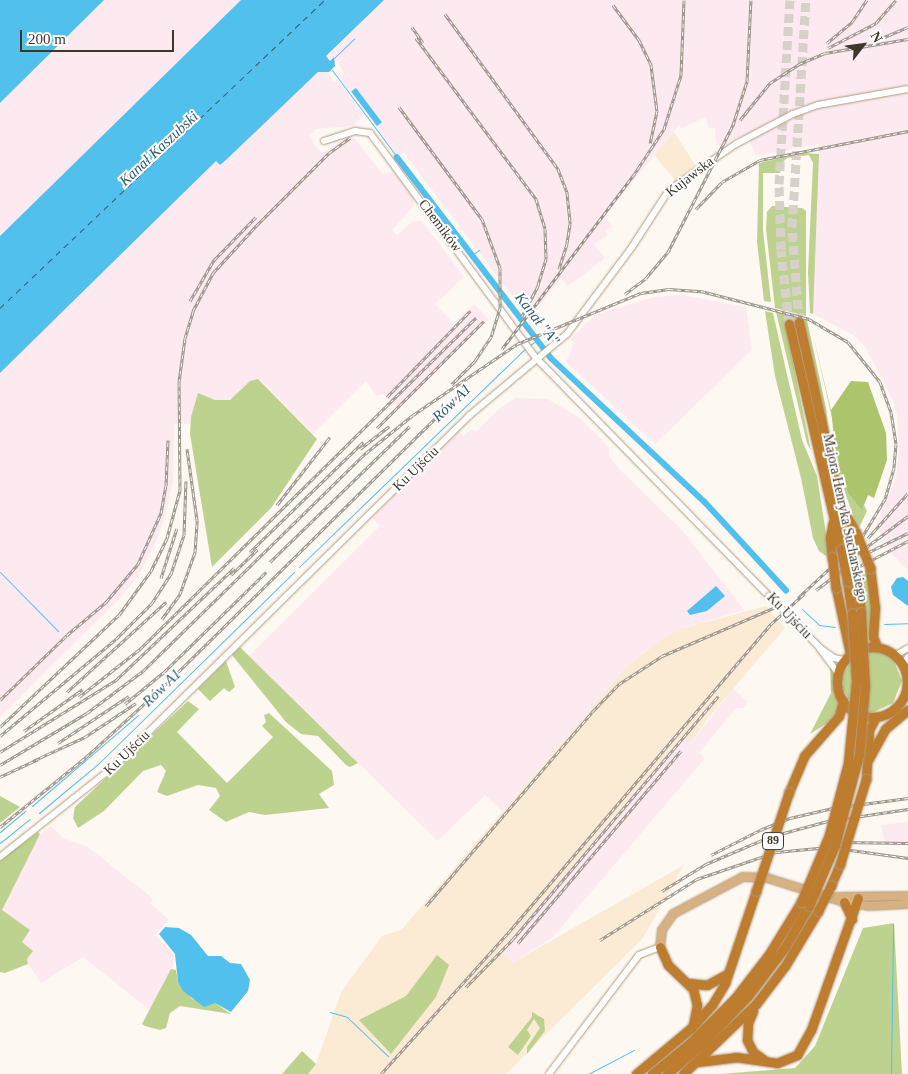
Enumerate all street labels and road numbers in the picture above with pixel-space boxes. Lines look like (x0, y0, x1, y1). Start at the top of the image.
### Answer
street label: Kujawska (663, 153, 717, 201)
street label: Chemików (415, 196, 465, 256)
street label: Majora Henryka Sucharskiego (819, 433, 871, 603)
street label: Ku Ujściu (390, 443, 442, 495)
street label: Ku Ujściu (763, 590, 815, 642)
street label: Ku Ujściu (101, 727, 153, 779)
road number: 89 (762, 831, 784, 850)

